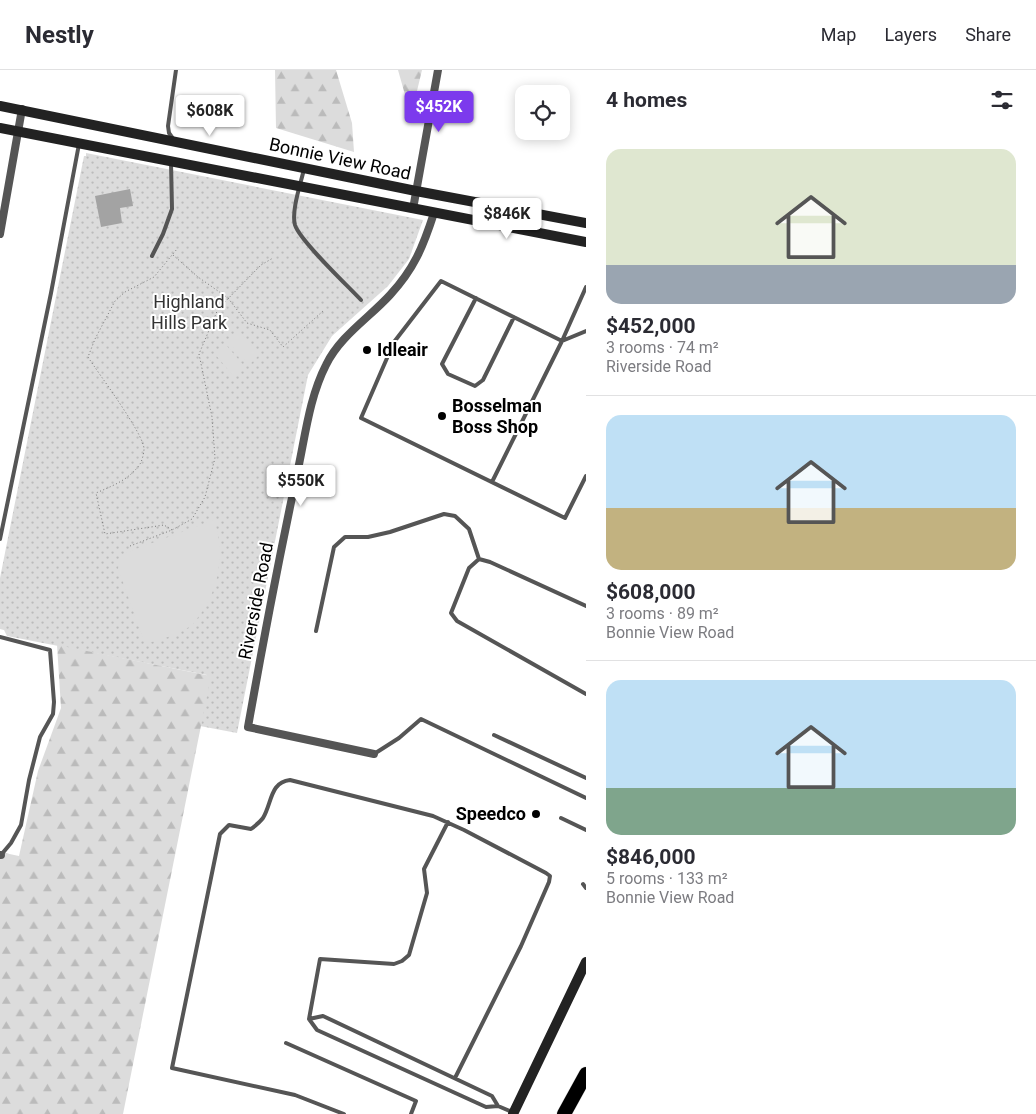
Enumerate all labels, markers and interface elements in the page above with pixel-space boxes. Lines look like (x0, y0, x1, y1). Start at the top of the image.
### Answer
text: Nestly (25, 21, 94, 49)
text: Map (821, 24, 856, 45)
text: Layers (884, 24, 937, 45)
text: Share (965, 24, 1011, 45)
map controls (515, 85, 570, 140)
button: locate (515, 85, 570, 140)
icon: filters (988, 86, 1016, 114)
text: 4 homes (606, 88, 687, 112)
pin: $452K (404, 90, 474, 133)
pin: $608K (175, 94, 245, 137)
text: $452K (416, 97, 462, 116)
text: $608K (187, 101, 233, 120)
street label: Bonnie View Road (267, 133, 413, 184)
icon: home (766, 182, 856, 272)
pin: $846K (472, 198, 542, 240)
text: $846K (484, 204, 530, 223)
park label: Highland Hills Park (151, 291, 228, 333)
text: $452,000 (606, 314, 696, 338)
text: 3 rooms · 74 m² (606, 338, 719, 357)
place label: Idleair (377, 339, 428, 360)
marker: Idleair (361, 344, 373, 356)
text: Riverside Road (606, 357, 712, 376)
place label: Bosselman Boss Shop (452, 395, 542, 437)
marker: Bosselman Boss Shop (436, 410, 448, 422)
icon: home (766, 447, 856, 537)
pin: $550K (266, 464, 336, 507)
text: $550K (278, 471, 324, 490)
street label: Riverside Road (234, 541, 277, 661)
text: $608,000 (606, 580, 696, 604)
text: 3 rooms · 89 m² (606, 604, 719, 623)
text: Bonnie View Road (606, 623, 734, 642)
icon: home (766, 712, 856, 802)
place label: Speedco (456, 803, 526, 824)
marker: Speedco (530, 808, 542, 820)
text: $846,000 (606, 845, 696, 869)
text: 5 rooms · 133 m² (606, 869, 728, 888)
text: Bonnie View Road (606, 888, 734, 907)

